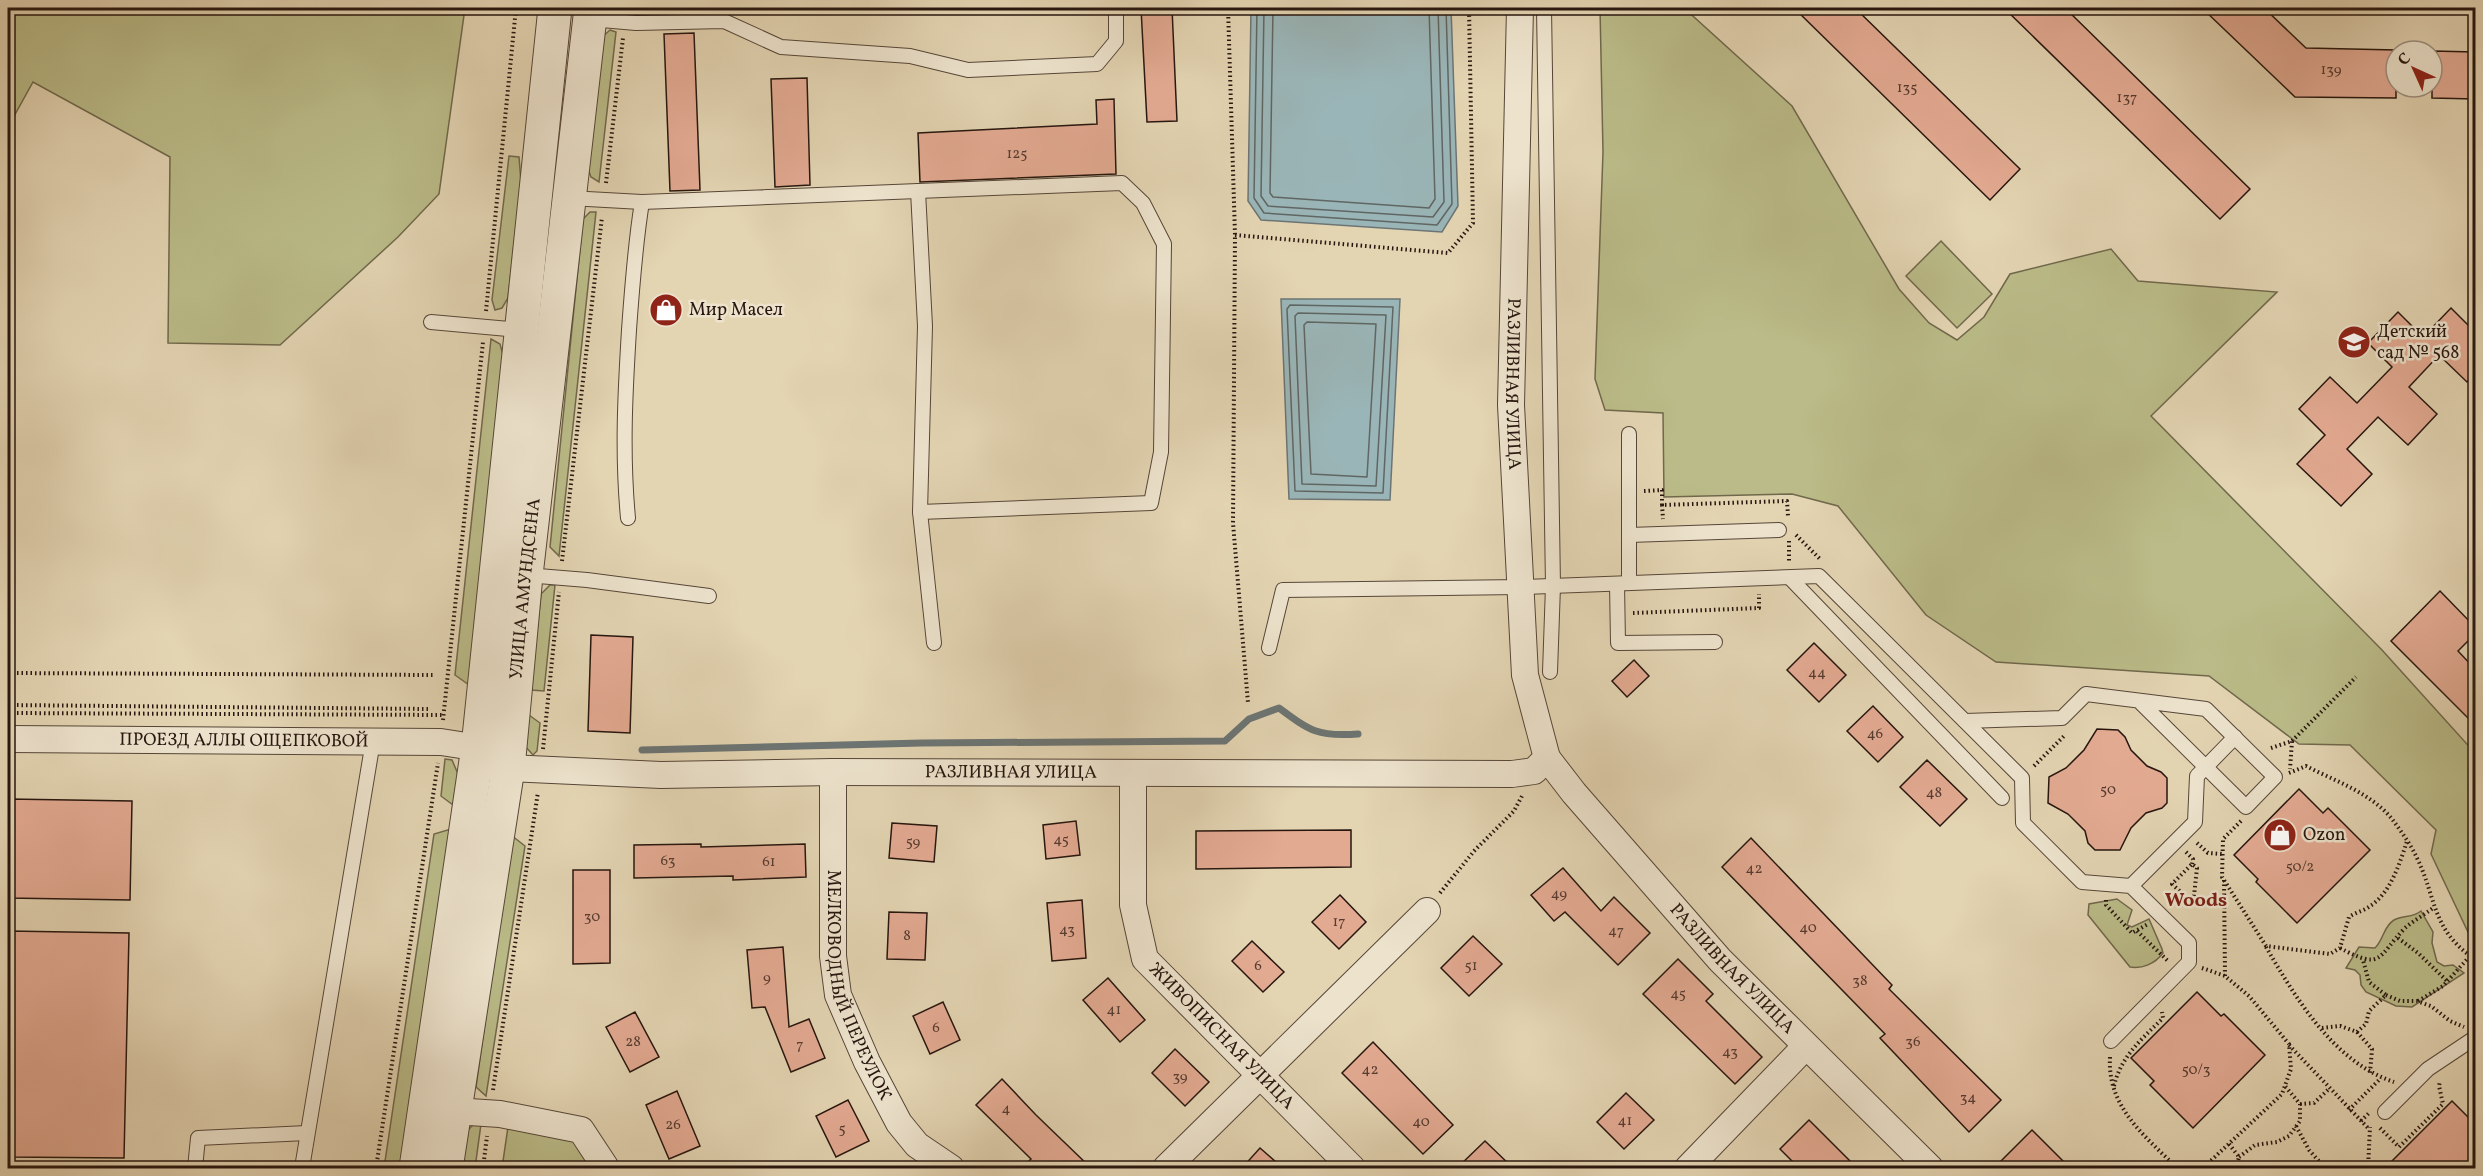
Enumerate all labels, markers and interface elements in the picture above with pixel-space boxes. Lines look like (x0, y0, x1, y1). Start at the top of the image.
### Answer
north arrow (2384, 39, 2444, 99)
text: С (2393, 48, 2416, 71)
house number: 139 (2320, 60, 2342, 81)
house number: 135 (1897, 78, 1917, 99)
house number: 137 (2117, 88, 2137, 109)
house number: 125 (1006, 144, 1028, 165)
shop icon: Мир Масел (648, 292, 684, 328)
place label: Мир Масел (689, 298, 783, 323)
street label: РАЗЛИВНАЯ УЛИЦА (1498, 298, 1527, 471)
place label: Детский сад № 568 (2377, 320, 2459, 366)
school or university icon: Детский сад № 568 (2336, 324, 2372, 360)
street label: УЛИЦА АМУНДСЕНА (504, 496, 547, 680)
house number: 44 (1808, 663, 1826, 684)
house number: 46 (1867, 724, 1883, 745)
street label: ПРОЕЗД АЛЛЫ ОЩЕПКОВОЙ (119, 727, 369, 754)
street label: РАЗЛИВНАЯ УЛИЦА (925, 760, 1097, 785)
house number: 50 (2100, 780, 2116, 801)
house number: 48 (1926, 783, 1942, 804)
shop icon: Ozon (2262, 817, 2298, 853)
place label: Ozon (2303, 823, 2346, 848)
house number: 45 (1053, 830, 1069, 851)
house number: 59 (906, 832, 921, 853)
house number: 63 (660, 851, 676, 872)
house number: 61 (762, 852, 776, 873)
house number: 50/2 (2286, 857, 2314, 878)
house number: 42 (1745, 859, 1763, 880)
street label: МЕЛКОВОДНЫЙ ПЕРЕУЛОК (821, 870, 898, 1105)
house number: 49 (1551, 884, 1567, 905)
district label: Woods (2165, 887, 2227, 915)
street label: РАЗЛИВНАЯ УЛИЦА (1664, 898, 1801, 1040)
house number: 30 (584, 907, 600, 928)
house number: 17 (1332, 912, 1346, 933)
house number: 40 (1799, 918, 1817, 939)
house number: 43 (1059, 920, 1075, 941)
house number: 47 (1608, 921, 1624, 942)
house number: 8 (903, 926, 911, 947)
house number: 6 (1254, 956, 1262, 977)
house number: 51 (1464, 956, 1478, 977)
street label: ЖИВОПИСНАЯ УЛИЦА (1143, 957, 1300, 1116)
house number: 9 (763, 968, 771, 989)
house number: 38 (1852, 971, 1868, 992)
house number: 45 (1670, 984, 1686, 1005)
house number: 41 (1107, 1000, 1121, 1021)
house number: 6 (932, 1018, 940, 1039)
house number: 28 (625, 1032, 641, 1053)
house number: 36 (1905, 1032, 1921, 1053)
house number: 7 (796, 1035, 804, 1056)
house number: 43 (1722, 1042, 1738, 1063)
house number: 42 (1361, 1060, 1379, 1081)
house number: 50/3 (2182, 1060, 2210, 1081)
house number: 39 (1172, 1067, 1188, 1088)
house number: 34 (1960, 1088, 1976, 1109)
house number: 4 (1002, 1099, 1011, 1120)
house number: 41 (1618, 1111, 1632, 1132)
house number: 40 (1412, 1112, 1430, 1133)
house number: 26 (665, 1115, 681, 1136)
house number: 5 (838, 1119, 846, 1140)

